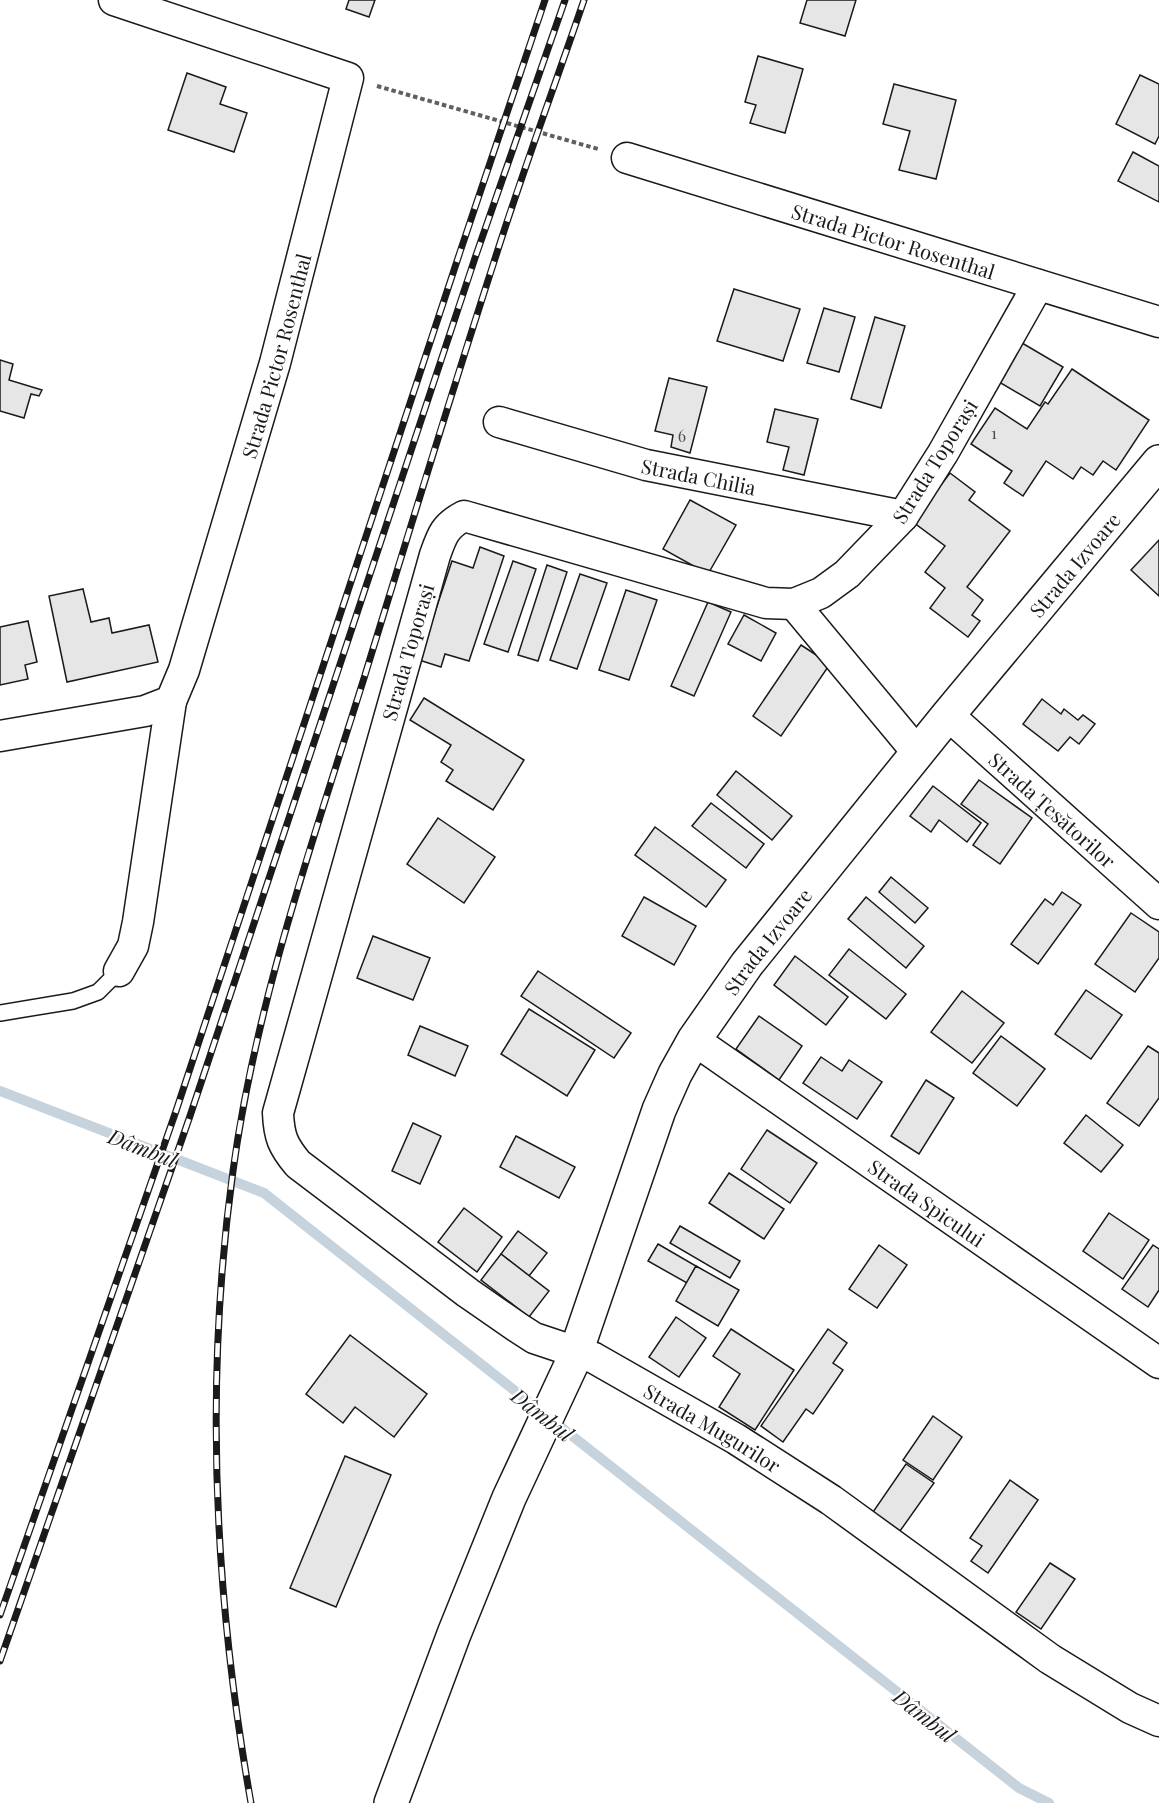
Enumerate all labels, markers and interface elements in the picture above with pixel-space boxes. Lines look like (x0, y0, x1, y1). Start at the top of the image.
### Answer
street label: Strada Pictor Rosenthal (789, 196, 999, 284)
street label: Strada Pictor Rosenthal (234, 250, 316, 461)
street label: Strada Toporași (885, 394, 984, 529)
house number: 1 (991, 422, 997, 443)
house number: 6 (678, 425, 686, 446)
street label: Strada Chilia (639, 451, 758, 500)
street label: Strada Izvoare (1022, 506, 1125, 622)
street label: Strada Toporași (375, 580, 440, 724)
street label: Strada Țesătorilor (984, 745, 1122, 873)
street label: Strada Izvoare (717, 882, 817, 1000)
water label: Dâmbul (104, 1121, 182, 1173)
street label: Strada Spicului (864, 1152, 991, 1252)
street label: Strada Mugurilor (640, 1376, 786, 1478)
water label: Dâmbul (505, 1380, 581, 1448)
water label: Dâmbul (887, 1681, 963, 1749)

